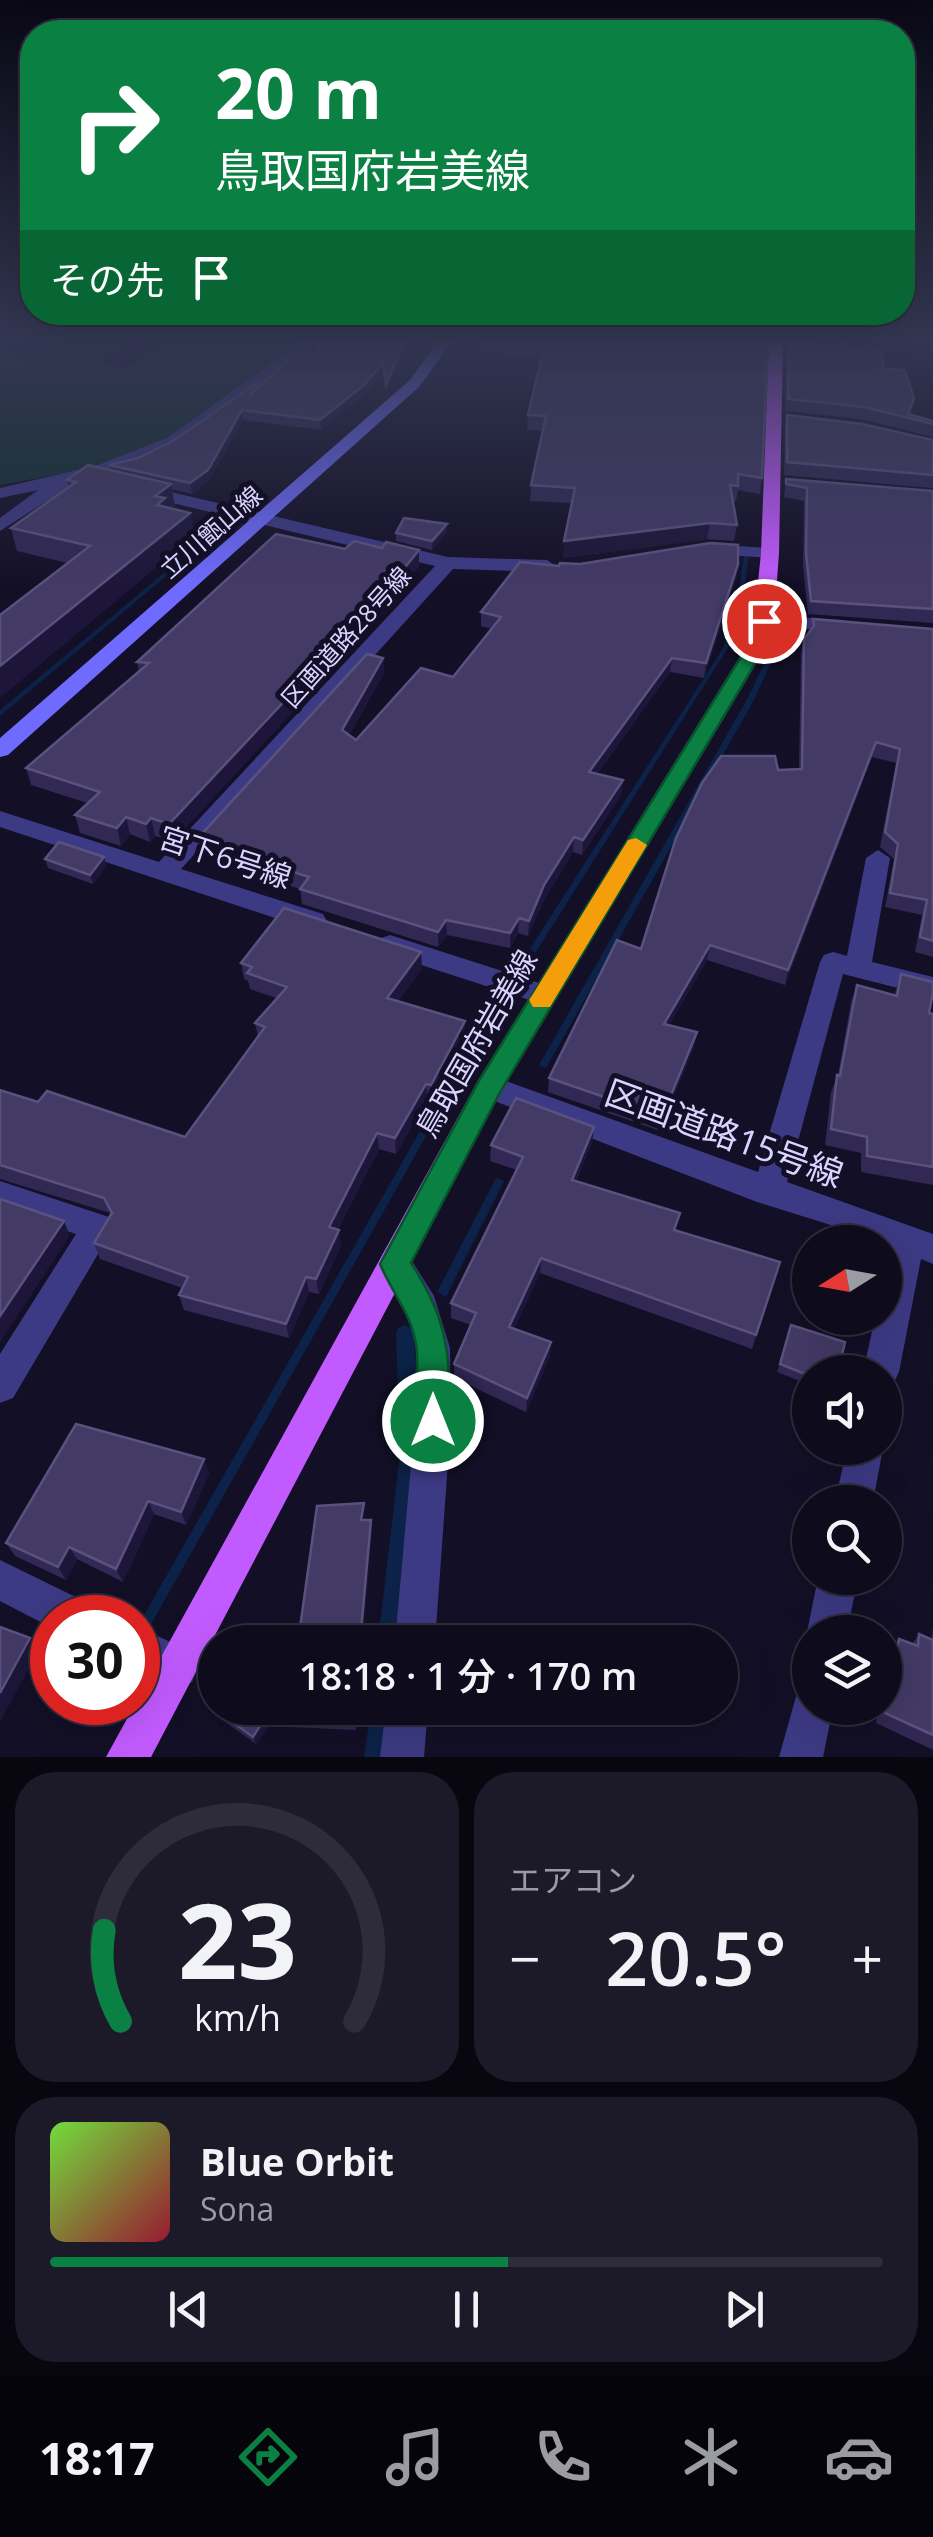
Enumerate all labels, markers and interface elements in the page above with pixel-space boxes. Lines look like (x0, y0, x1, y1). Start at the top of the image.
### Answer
text: 20 m (215, 44, 382, 140)
icon: right (50, 60, 180, 190)
text: 鳥取国府岩美線 (215, 139, 530, 200)
icon: arrive (184, 250, 239, 305)
text: その先 (50, 253, 164, 305)
street label: 立川甑山線 (152, 477, 269, 585)
street label: 区画道路28号線 (273, 559, 418, 714)
pin (722, 579, 807, 664)
icon: arrive (737, 594, 792, 649)
street label: 宮下6号線 (154, 816, 297, 897)
street label: 鳥取国府岩美線 (405, 942, 546, 1144)
street label: 区画道路15号線 (599, 1068, 850, 1197)
north arrow (792, 1225, 902, 1335)
map controls (792, 1225, 902, 1725)
button: sound (792, 1355, 902, 1465)
position arrow (381, 1369, 485, 1473)
button: search (792, 1485, 902, 1595)
speed limit sign: 30 (30, 1595, 160, 1725)
button: layers (792, 1615, 902, 1725)
text: 18:18 · 1 分 · 170 m (299, 1649, 637, 1701)
text: エアコン (509, 1858, 637, 1901)
text: 23 (178, 1868, 296, 2009)
text: 20.5° (605, 1906, 787, 2008)
text: − (509, 1920, 540, 1995)
text: + (852, 1920, 883, 1995)
text: km/h (194, 1993, 280, 2041)
text: Blue Orbit (200, 2135, 394, 2187)
text: Sona (200, 2187, 274, 2230)
icon: previous (161, 2282, 216, 2337)
icon: pause (439, 2282, 494, 2337)
icon: next (717, 2282, 772, 2337)
icon: directions (233, 2422, 303, 2492)
icon: music (380, 2422, 450, 2492)
icon: phone (528, 2422, 598, 2492)
icon: climate (676, 2422, 746, 2492)
icon: car (824, 2422, 894, 2492)
text: 18:17 (39, 2427, 155, 2488)

